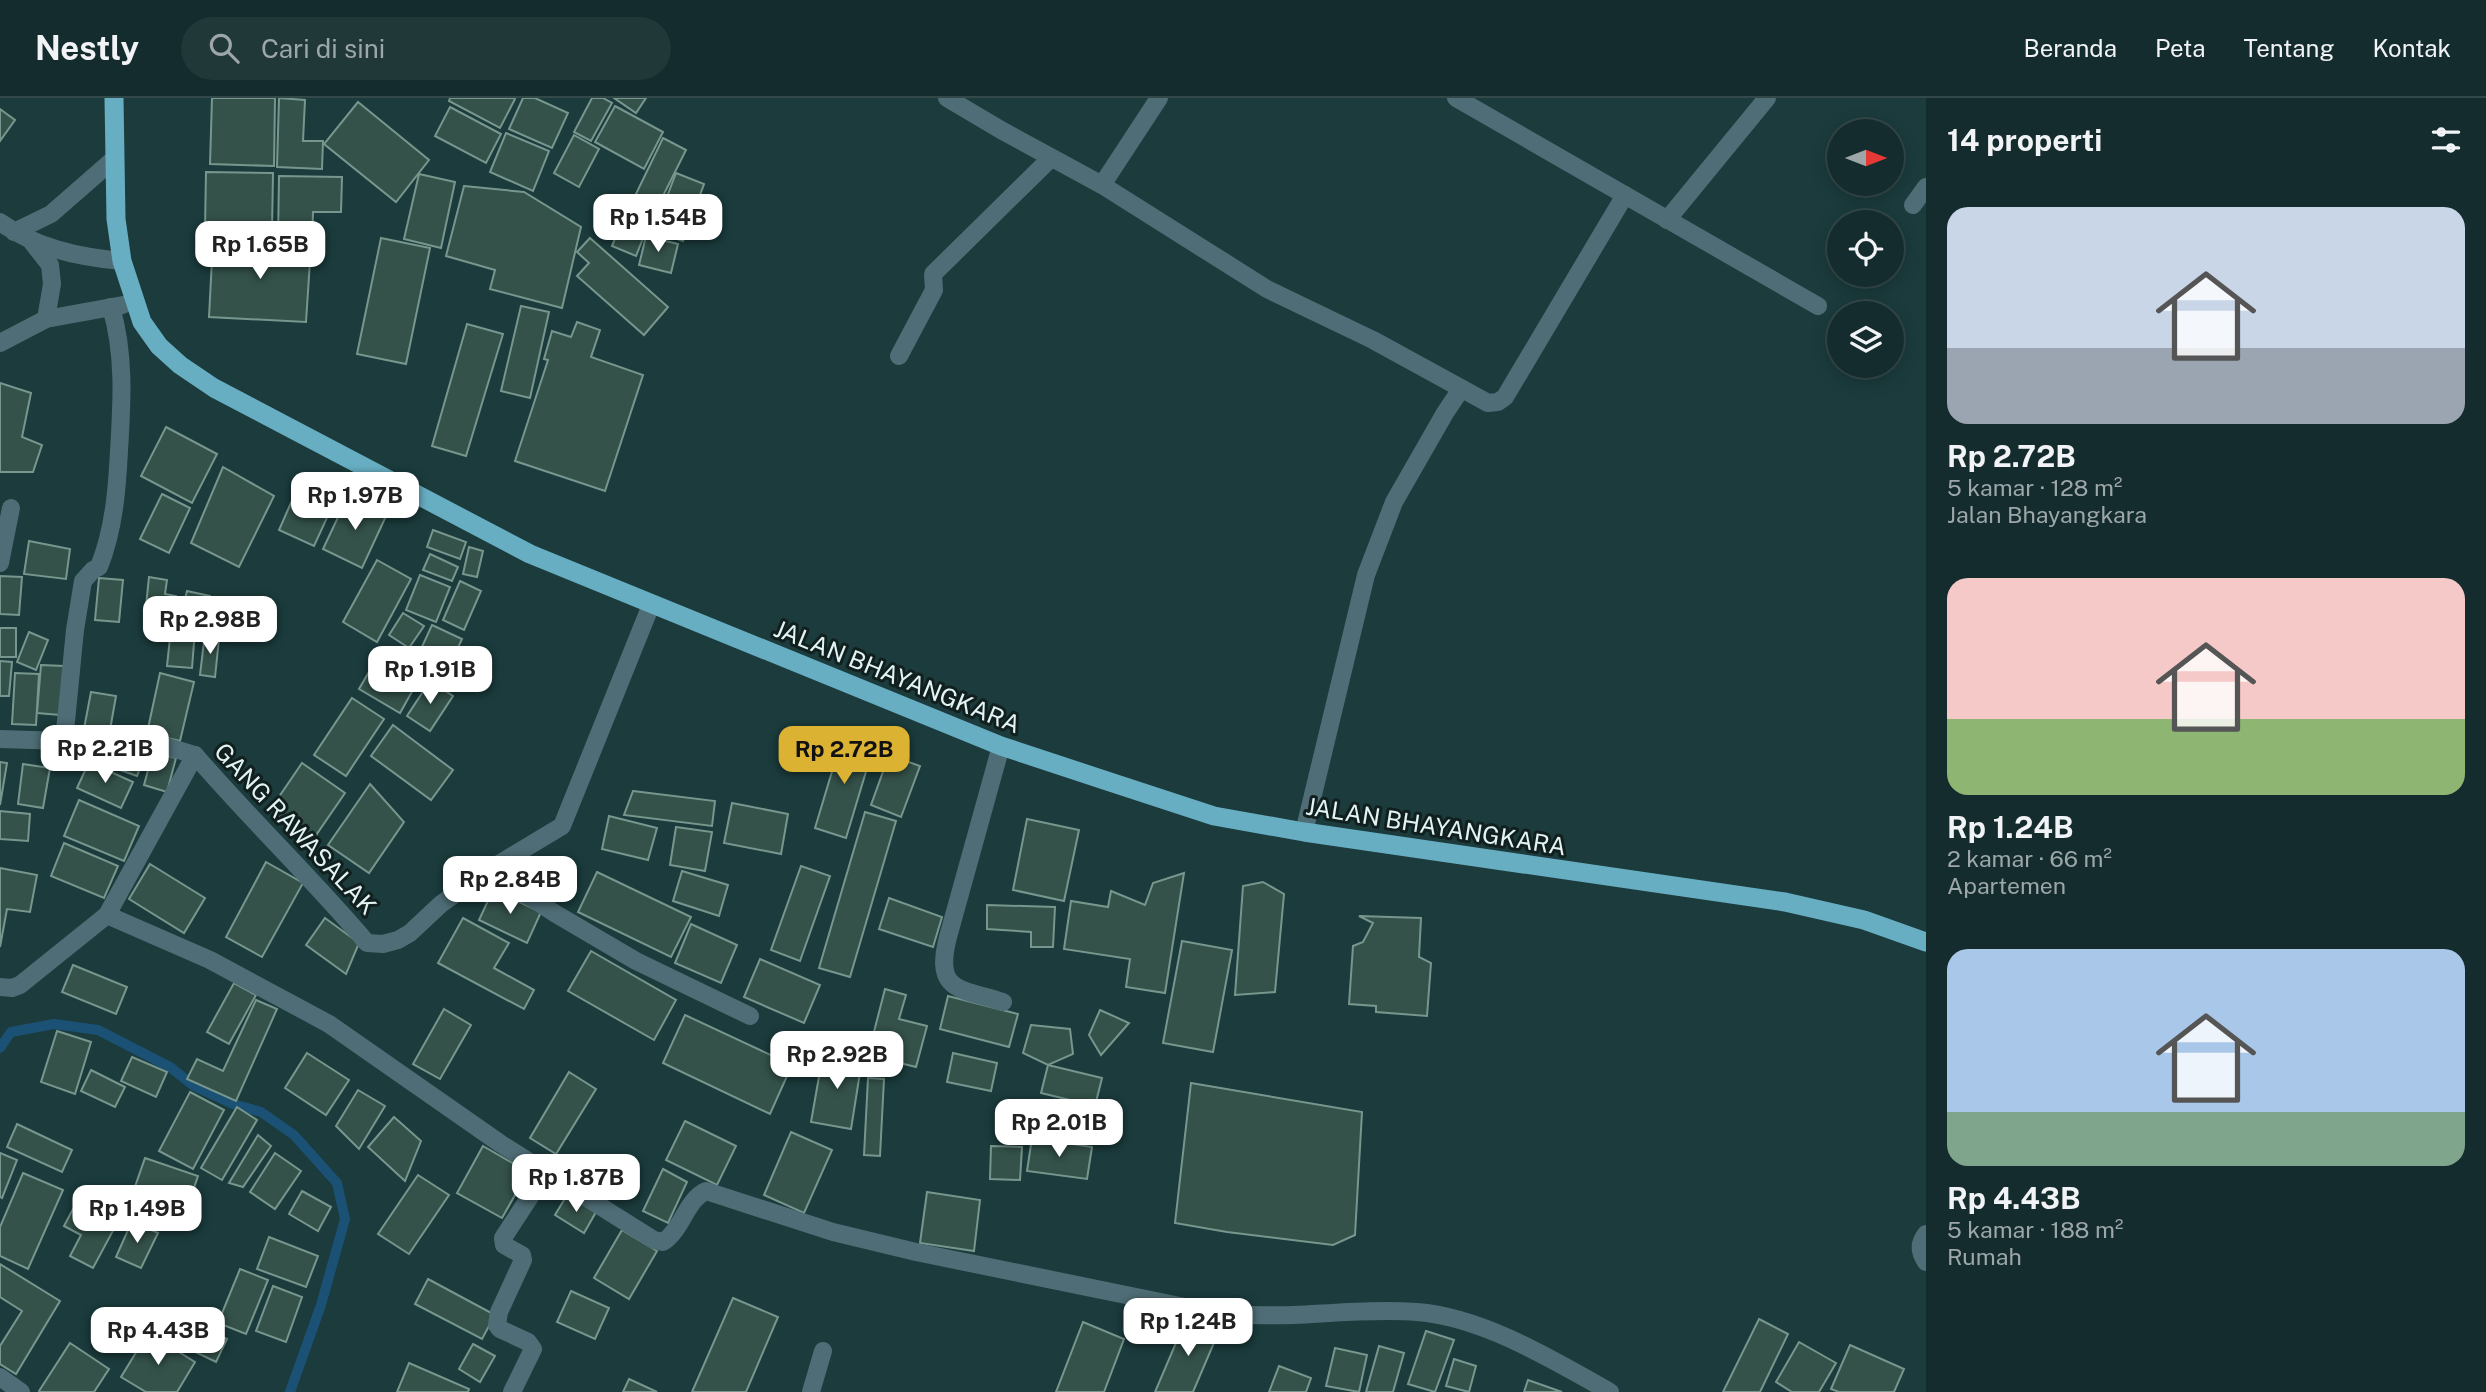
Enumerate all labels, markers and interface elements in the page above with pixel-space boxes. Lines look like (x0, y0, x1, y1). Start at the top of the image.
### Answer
search box (181, 17, 671, 80)
text: Nestly (35, 29, 139, 67)
icon: search (205, 29, 243, 67)
text: Cari di sini (261, 33, 385, 64)
text: Beranda (2023, 34, 2117, 62)
text: Peta (2155, 34, 2206, 62)
text: Tentang (2244, 34, 2334, 62)
text: Kontak (2372, 34, 2451, 62)
north arrow (1827, 119, 1904, 196)
map controls (1827, 119, 1904, 378)
icon: filters (2427, 121, 2465, 159)
text: 14 properti (1947, 122, 2102, 158)
pin: Rp 1.54B (586, 194, 730, 254)
text: Rp 1.54B (609, 203, 707, 230)
button: locate (1827, 210, 1904, 287)
pin: Rp 1.65B (188, 222, 332, 281)
text: Rp 1.65B (211, 230, 309, 257)
icon: home (2143, 253, 2269, 379)
button: layers (1827, 301, 1904, 378)
text: Rp 2.72B (1947, 438, 2076, 474)
pin: Rp 1.97B (283, 472, 427, 532)
text: 5 kamar · 128 m² (1947, 474, 2122, 501)
text: Rp 1.97B (307, 481, 403, 508)
text: Jalan Bhayangkara (1947, 501, 2147, 528)
pin: Rp 2.98B (138, 596, 282, 656)
text: Rp 2.98B (159, 605, 261, 632)
street label: JALAN BHAYANGKARA (770, 614, 1025, 738)
icon: home (2143, 624, 2269, 750)
pin: Rp 1.91B (358, 646, 502, 706)
text: Rp 1.91B (384, 655, 476, 682)
pin: Rp 2.21B (33, 726, 177, 785)
pin: Rp 2.72B (772, 726, 916, 786)
text: Rp 2.21B (57, 734, 153, 761)
text: Rp 2.72B (795, 735, 893, 762)
street label: GANG RAWASALAK (209, 737, 382, 920)
street label: JALAN BHAYANGKARA (1304, 792, 1568, 860)
text: Rp 1.24B (1947, 809, 2073, 845)
text: 2 kamar · 66 m² (1947, 845, 2112, 872)
pin: Rp 2.84B (438, 856, 582, 916)
text: Rp 2.84B (459, 865, 561, 892)
text: Apartemen (1947, 872, 2066, 899)
icon: home (2143, 995, 2269, 1121)
pin: Rp 2.92B (765, 1032, 909, 1091)
text: Rp 2.92B (786, 1040, 888, 1067)
pin: Rp 2.01B (987, 1100, 1131, 1159)
text: Rp 2.01B (1011, 1108, 1107, 1135)
pin: Rp 1.87B (504, 1154, 648, 1214)
text: Rp 1.87B (528, 1163, 624, 1190)
text: Rp 4.43B (1947, 1180, 2081, 1216)
pin: Rp 1.49B (65, 1186, 209, 1245)
text: Rp 1.49B (89, 1194, 185, 1221)
text: 5 kamar · 188 m² (1947, 1216, 2123, 1243)
text: Rumah (1947, 1243, 2022, 1270)
pin: Rp 1.24B (1116, 1298, 1260, 1358)
text: Rp 1.24B (1140, 1307, 1236, 1334)
pin: Rp 4.43B (86, 1308, 230, 1367)
text: Rp 4.43B (107, 1316, 209, 1343)

